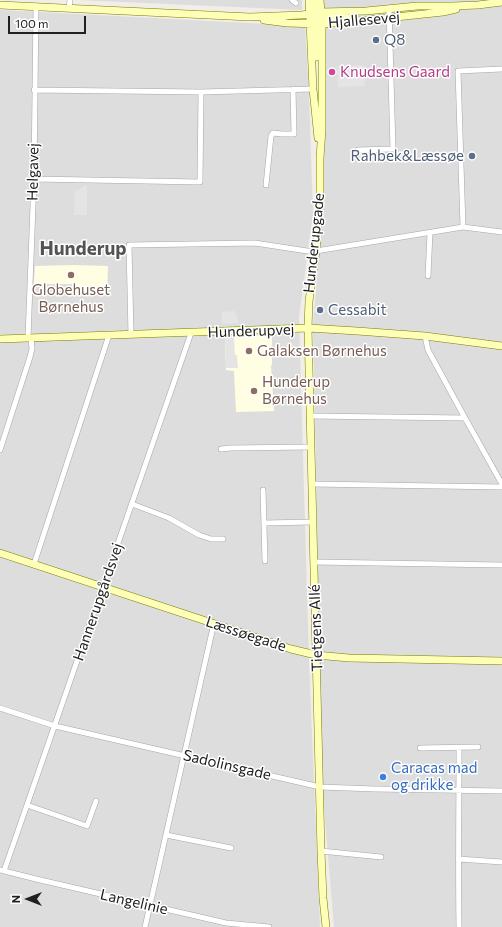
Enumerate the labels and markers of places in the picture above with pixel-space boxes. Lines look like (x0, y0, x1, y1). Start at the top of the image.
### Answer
place label: Q8 (384, 31, 405, 49)
marker: Q8 (371, 35, 381, 45)
place label: Knudsens Gaard (340, 63, 450, 81)
marker: Knudsens Gaard (327, 67, 337, 77)
place label: Rahbek&Læssøe (351, 147, 464, 165)
marker: Rahbek&Læssøe (467, 151, 477, 161)
marker: Globehuset Børnehus (66, 270, 76, 280)
place label: Globehuset Børnehus (32, 281, 110, 316)
place label: Cessabit (328, 301, 387, 319)
marker: Cessabit (315, 305, 325, 315)
place label: Galaksen Børnehus (257, 342, 387, 360)
marker: Galaksen Børnehus (244, 346, 254, 356)
place label: Hunderup Børnehus (262, 373, 330, 408)
marker: Hunderup Børnehus (249, 386, 259, 396)
place label: Caracas mad og drikke (391, 759, 477, 794)
marker: Caracas mad og drikke (378, 772, 388, 782)

